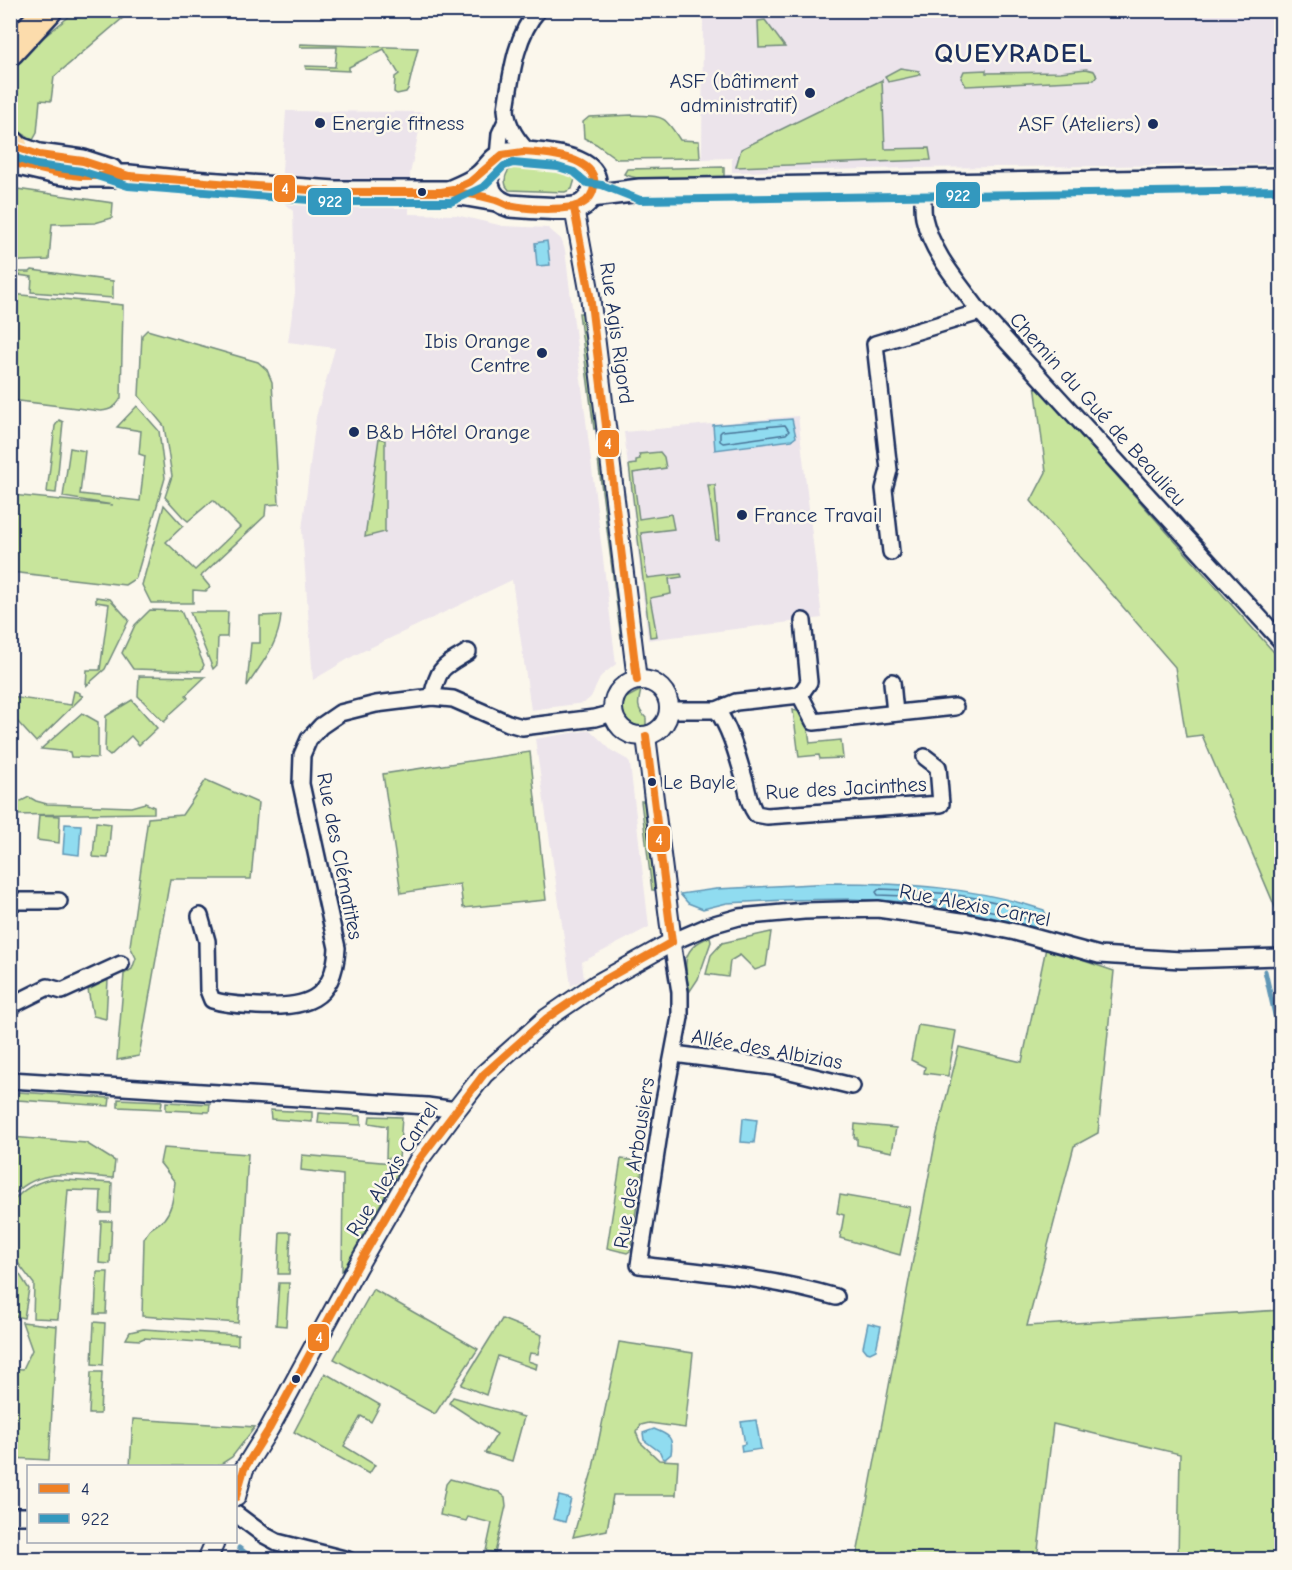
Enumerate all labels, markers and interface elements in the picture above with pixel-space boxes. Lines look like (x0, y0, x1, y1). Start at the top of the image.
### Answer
district label: QUEYRADEL (934, 38, 1094, 69)
place label: ASF (bâtiment administratif) (669, 69, 799, 117)
marker: ASF (bâtiment administratif) (803, 86, 817, 100)
place label: Energie fitness (332, 111, 464, 135)
place label: ASF (Ateliers) (1018, 112, 1141, 136)
marker: Energie fitness (313, 116, 327, 130)
marker: ASF (Ateliers) (1146, 117, 1160, 131)
line badge: 4 (273, 174, 296, 203)
text: 4 (281, 180, 289, 198)
line badge: 922 (935, 181, 981, 209)
unlabelled marker (416, 186, 428, 198)
line badge: 922 (307, 187, 352, 216)
text: 922 (946, 187, 970, 205)
text: 922 (318, 193, 342, 211)
street label: Rue Agis Rigord (595, 261, 639, 405)
street label: Chemin du Gué de Beaulieu (1005, 307, 1191, 511)
place label: Ibis Orange Centre (424, 329, 530, 377)
marker: Ibis Orange Centre (535, 346, 549, 360)
place label: B&b Hôtel Orange (366, 420, 530, 444)
marker: B&b Hôtel Orange (347, 425, 361, 439)
line badge: 4 (597, 429, 620, 458)
text: 4 (604, 435, 612, 453)
place label: France Travail (754, 503, 882, 527)
marker: France Travail (735, 508, 749, 522)
street label: Rue des Clématites (312, 770, 368, 942)
place label: Le Bayle (663, 771, 735, 794)
street label: Rue des Jacinthes (765, 772, 927, 804)
marker: Le Bayle (646, 776, 658, 788)
line badge: 4 (647, 825, 671, 853)
text: 4 (655, 831, 663, 849)
street label: Rue Alexis Carrel (897, 879, 1053, 931)
street label: Allée des Albizias (690, 1024, 844, 1074)
street label: Rue des Arbousiers (609, 1076, 659, 1250)
street label: Rue Alexis Carrel (341, 1097, 443, 1241)
line badge: 4 (307, 1323, 330, 1352)
text: 4 (315, 1329, 323, 1347)
unlabelled marker (290, 1373, 302, 1385)
legend (27, 1465, 237, 1543)
text: 4 (81, 1479, 90, 1500)
text: 922 (81, 1509, 109, 1530)

